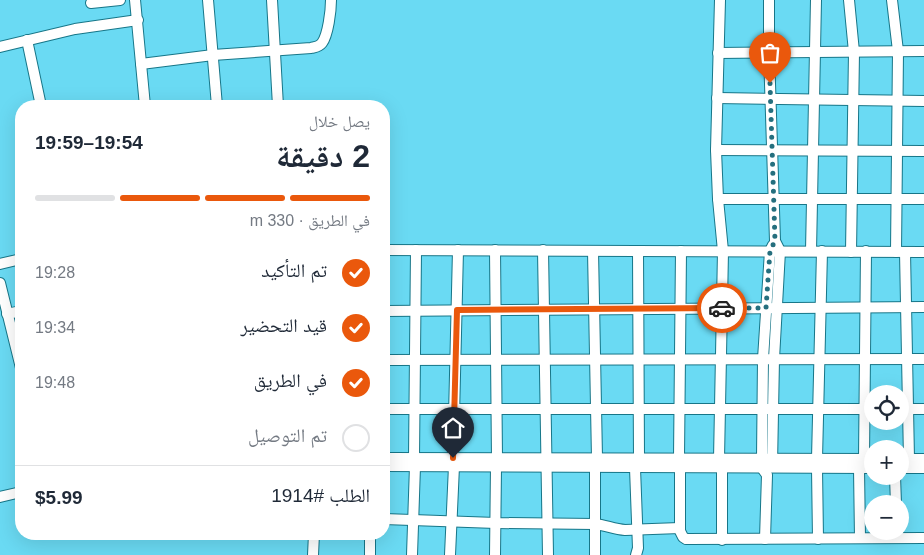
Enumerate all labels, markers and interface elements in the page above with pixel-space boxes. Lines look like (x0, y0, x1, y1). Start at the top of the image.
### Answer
pin (749, 32, 791, 83)
icon: bag (756, 39, 784, 67)
text: يصل خلال (309, 113, 370, 130)
text: 19:54–19:59 (35, 132, 143, 153)
text: 2 دقيقة (276, 138, 370, 174)
text: في الطريق · 330 m (250, 212, 370, 229)
icon: check (342, 259, 370, 287)
text: تم التأكيد (261, 260, 327, 281)
text: 19:28 (35, 264, 75, 281)
courier (697, 283, 747, 333)
icon: car (708, 294, 736, 322)
icon: check (342, 314, 370, 342)
text: قيد التحضير (241, 315, 327, 336)
text: 19:34 (35, 319, 75, 336)
icon: check (342, 369, 370, 397)
text: في الطريق (254, 370, 327, 391)
text: 19:48 (35, 374, 75, 391)
map controls (864, 385, 909, 540)
button: locate (864, 385, 909, 430)
pin (432, 407, 474, 458)
icon: home (439, 414, 467, 442)
text: تم التوصيل (248, 425, 327, 446)
button: + (864, 440, 909, 485)
text: الطلب #1914 (271, 485, 370, 506)
text: $5.99 (35, 487, 83, 508)
button: − (864, 495, 909, 540)

